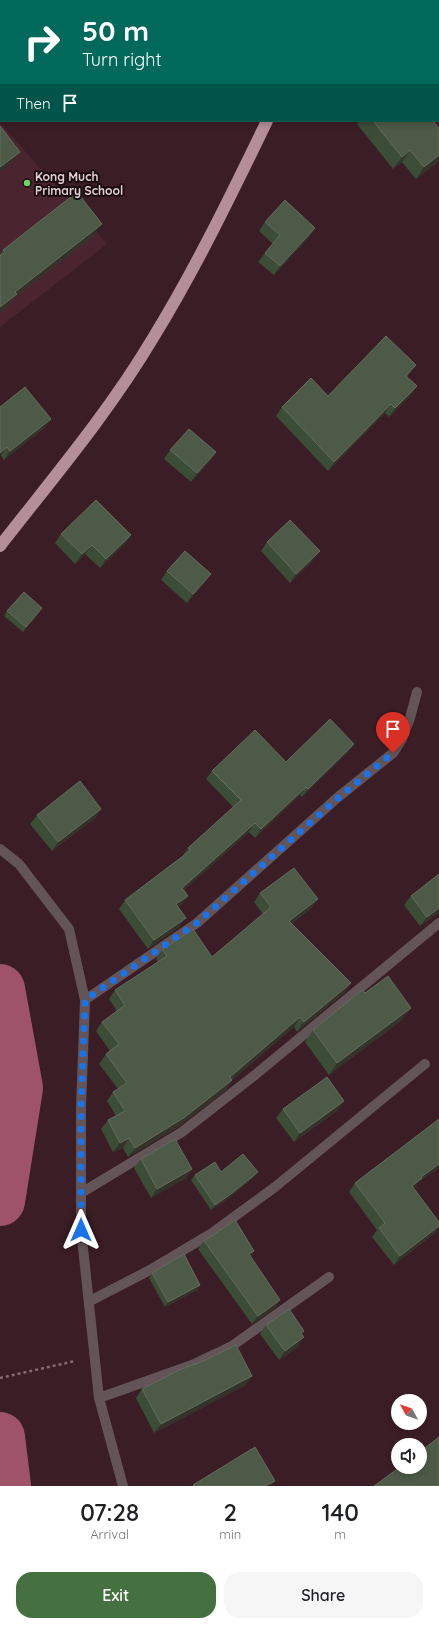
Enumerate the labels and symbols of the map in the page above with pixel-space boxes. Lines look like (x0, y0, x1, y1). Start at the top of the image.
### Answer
place label: Kong Much Primary School (35, 169, 123, 198)
marker: Kong Much Primary School (22, 178, 32, 188)
pin (376, 712, 410, 753)
position arrow (60, 1209, 102, 1251)
north arrow (391, 1394, 427, 1430)

